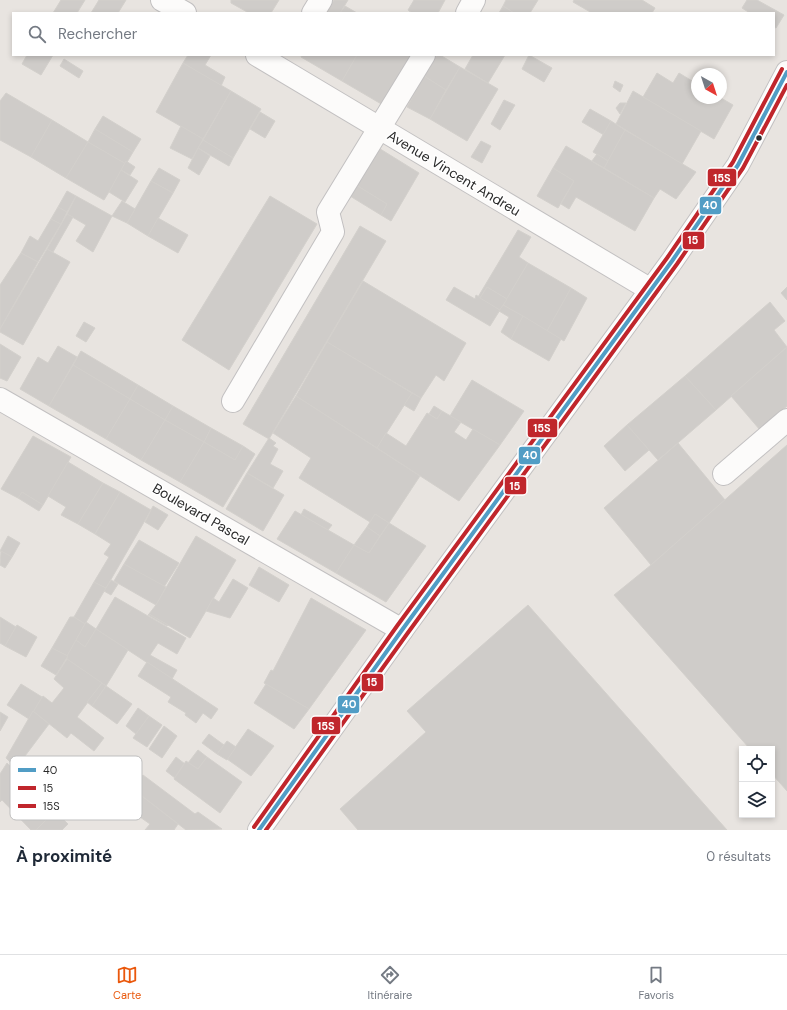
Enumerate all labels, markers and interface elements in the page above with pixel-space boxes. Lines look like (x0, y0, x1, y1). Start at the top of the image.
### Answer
search box (12, 12, 775, 56)
icon: search (26, 23, 48, 45)
text: Rechercher (58, 24, 137, 44)
north arrow (691, 68, 727, 104)
street label: Avenue Vincent Andreu (384, 126, 524, 220)
unlabelled marker (754, 133, 764, 143)
line badge: 15S (707, 168, 737, 187)
text: 15S (713, 171, 731, 185)
line badge: 40 (699, 196, 722, 215)
text: 40 (703, 198, 718, 212)
line badge: 15 (682, 231, 705, 250)
text: 15 (688, 233, 699, 247)
line badge: 15S (527, 418, 558, 438)
text: 15S (533, 421, 551, 435)
line badge: 40 (518, 446, 541, 465)
text: 40 (523, 448, 538, 462)
line badge: 15 (504, 476, 527, 495)
street label: Boulevard Pascal (149, 479, 253, 549)
text: 15 (510, 479, 521, 493)
line badge: 15 (361, 673, 384, 692)
text: 15 (367, 675, 378, 689)
line badge: 40 (337, 695, 360, 714)
text: 40 (342, 697, 357, 711)
line badge: 15S (311, 716, 341, 735)
text: 15S (317, 719, 335, 733)
map controls (739, 746, 775, 818)
button: locate (739, 746, 775, 782)
legend (10, 756, 142, 820)
text: 40 (43, 763, 57, 777)
text: 15 (43, 781, 53, 795)
button: layers (739, 782, 775, 818)
text: 15S (43, 799, 60, 813)
text: À proximité (16, 845, 112, 867)
text: 0 résultats (706, 848, 771, 865)
tab: Carte (113, 964, 141, 1002)
tab: Itinéraire (367, 964, 412, 1002)
tab: Favoris (638, 964, 674, 1002)

